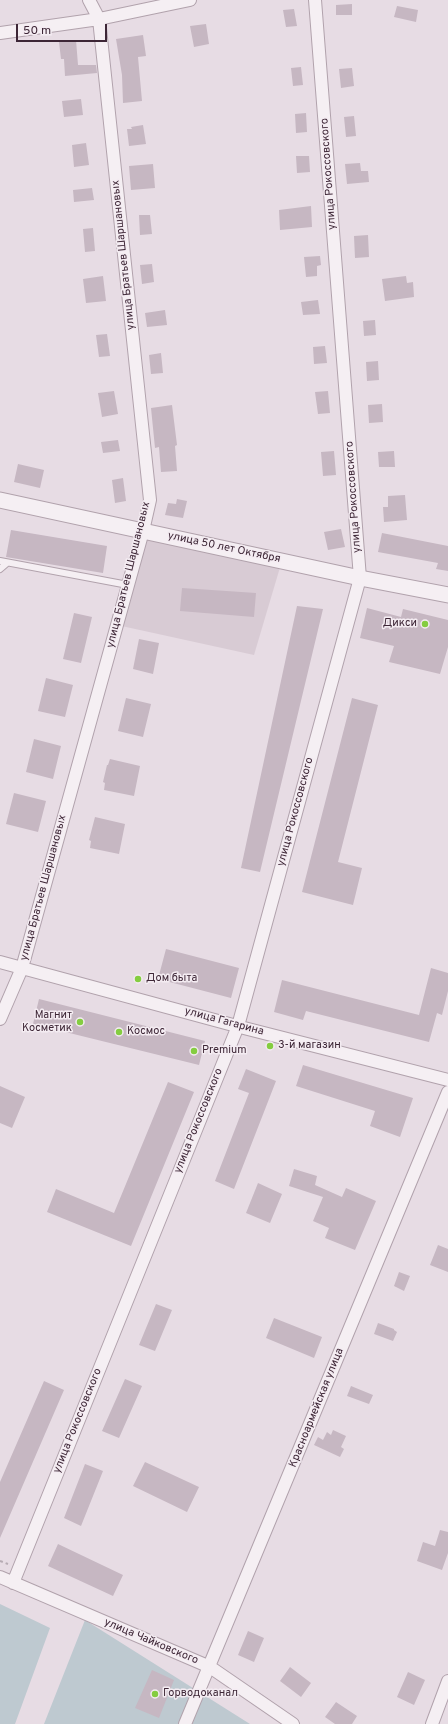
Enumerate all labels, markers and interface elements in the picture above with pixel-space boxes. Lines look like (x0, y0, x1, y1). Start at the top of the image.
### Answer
scale bar (18, 16, 109, 42)
text: 50 m (23, 23, 51, 39)
street label: улица Рокоссовского (319, 118, 339, 230)
street label: улица Братьев Шаршановых (110, 179, 138, 331)
street label: улица Рокоссовского (344, 441, 364, 553)
street label: улица Братьев Шаршановых (104, 500, 154, 650)
street label: улица 50 лет Октября (166, 530, 282, 566)
place label: Дикси (383, 617, 417, 631)
marker: Дикси (420, 619, 430, 629)
street label: улица Рокоссовского (275, 756, 317, 868)
street label: улица Братьев Шаршановых (18, 814, 70, 962)
place label: Дом быта (146, 972, 197, 986)
marker: Дом быта (133, 974, 143, 984)
street label: улица Гагарина (183, 1005, 265, 1039)
place label: Магнит Косметик (22, 1009, 72, 1035)
marker: Магнит Косметик (75, 1017, 85, 1027)
place label: Космос (127, 1025, 165, 1039)
marker: Космос (114, 1027, 124, 1037)
place label: 3-й магазин (278, 1039, 341, 1053)
marker: 3-й магазин (265, 1041, 275, 1051)
place label: Premium (202, 1044, 247, 1058)
marker: Premium (189, 1046, 199, 1056)
street label: улица Рокоссовского (172, 1067, 226, 1175)
street label: Красноармейская улица (287, 1346, 347, 1470)
street label: улица Рокоссовского (51, 1367, 105, 1475)
street label: улица Чайковского (102, 1616, 200, 1668)
place label: Горводоканал (163, 1687, 238, 1701)
marker: Горводоканал (150, 1689, 160, 1699)

